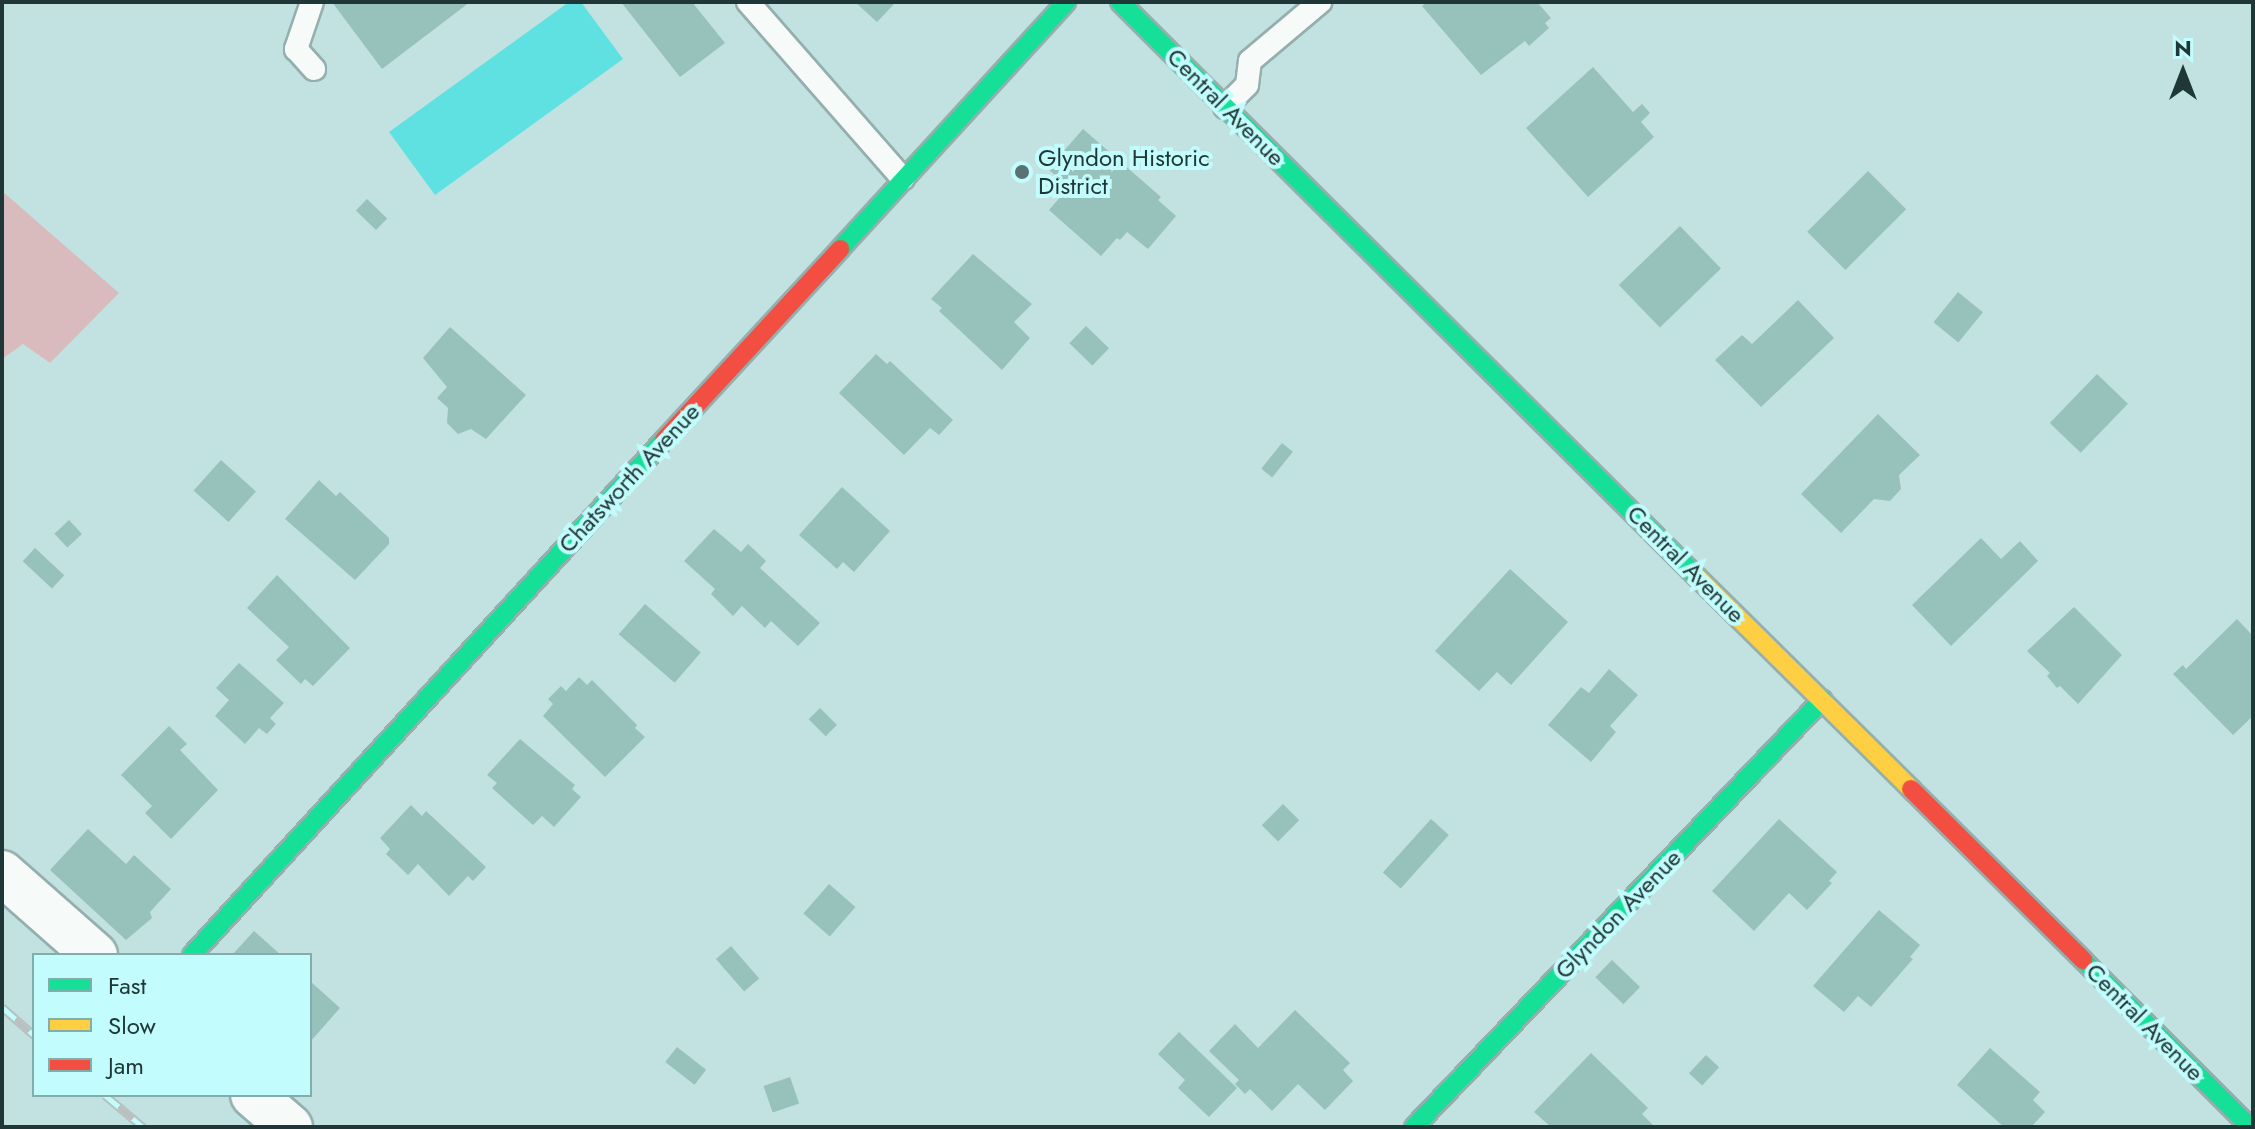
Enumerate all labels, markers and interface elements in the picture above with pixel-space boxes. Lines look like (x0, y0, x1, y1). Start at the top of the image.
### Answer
north arrow (2143, 32, 2223, 112)
text: N (2174, 32, 2192, 64)
street label: Central Avenue (1161, 42, 1291, 172)
place label: Glyndon Historic District (1038, 144, 1210, 200)
marker: Glyndon Historic District (1013, 163, 1031, 181)
street label: Chatsworth Avenue (552, 397, 706, 559)
street label: Central Avenue (1621, 499, 1751, 629)
street label: Glyndon Avenue (1549, 843, 1687, 985)
legend (32, 953, 312, 1097)
street label: Central Avenue (2080, 957, 2210, 1087)
text: Fast (108, 968, 146, 1003)
text: Slow (108, 1008, 156, 1043)
text: Jam (108, 1048, 144, 1083)

